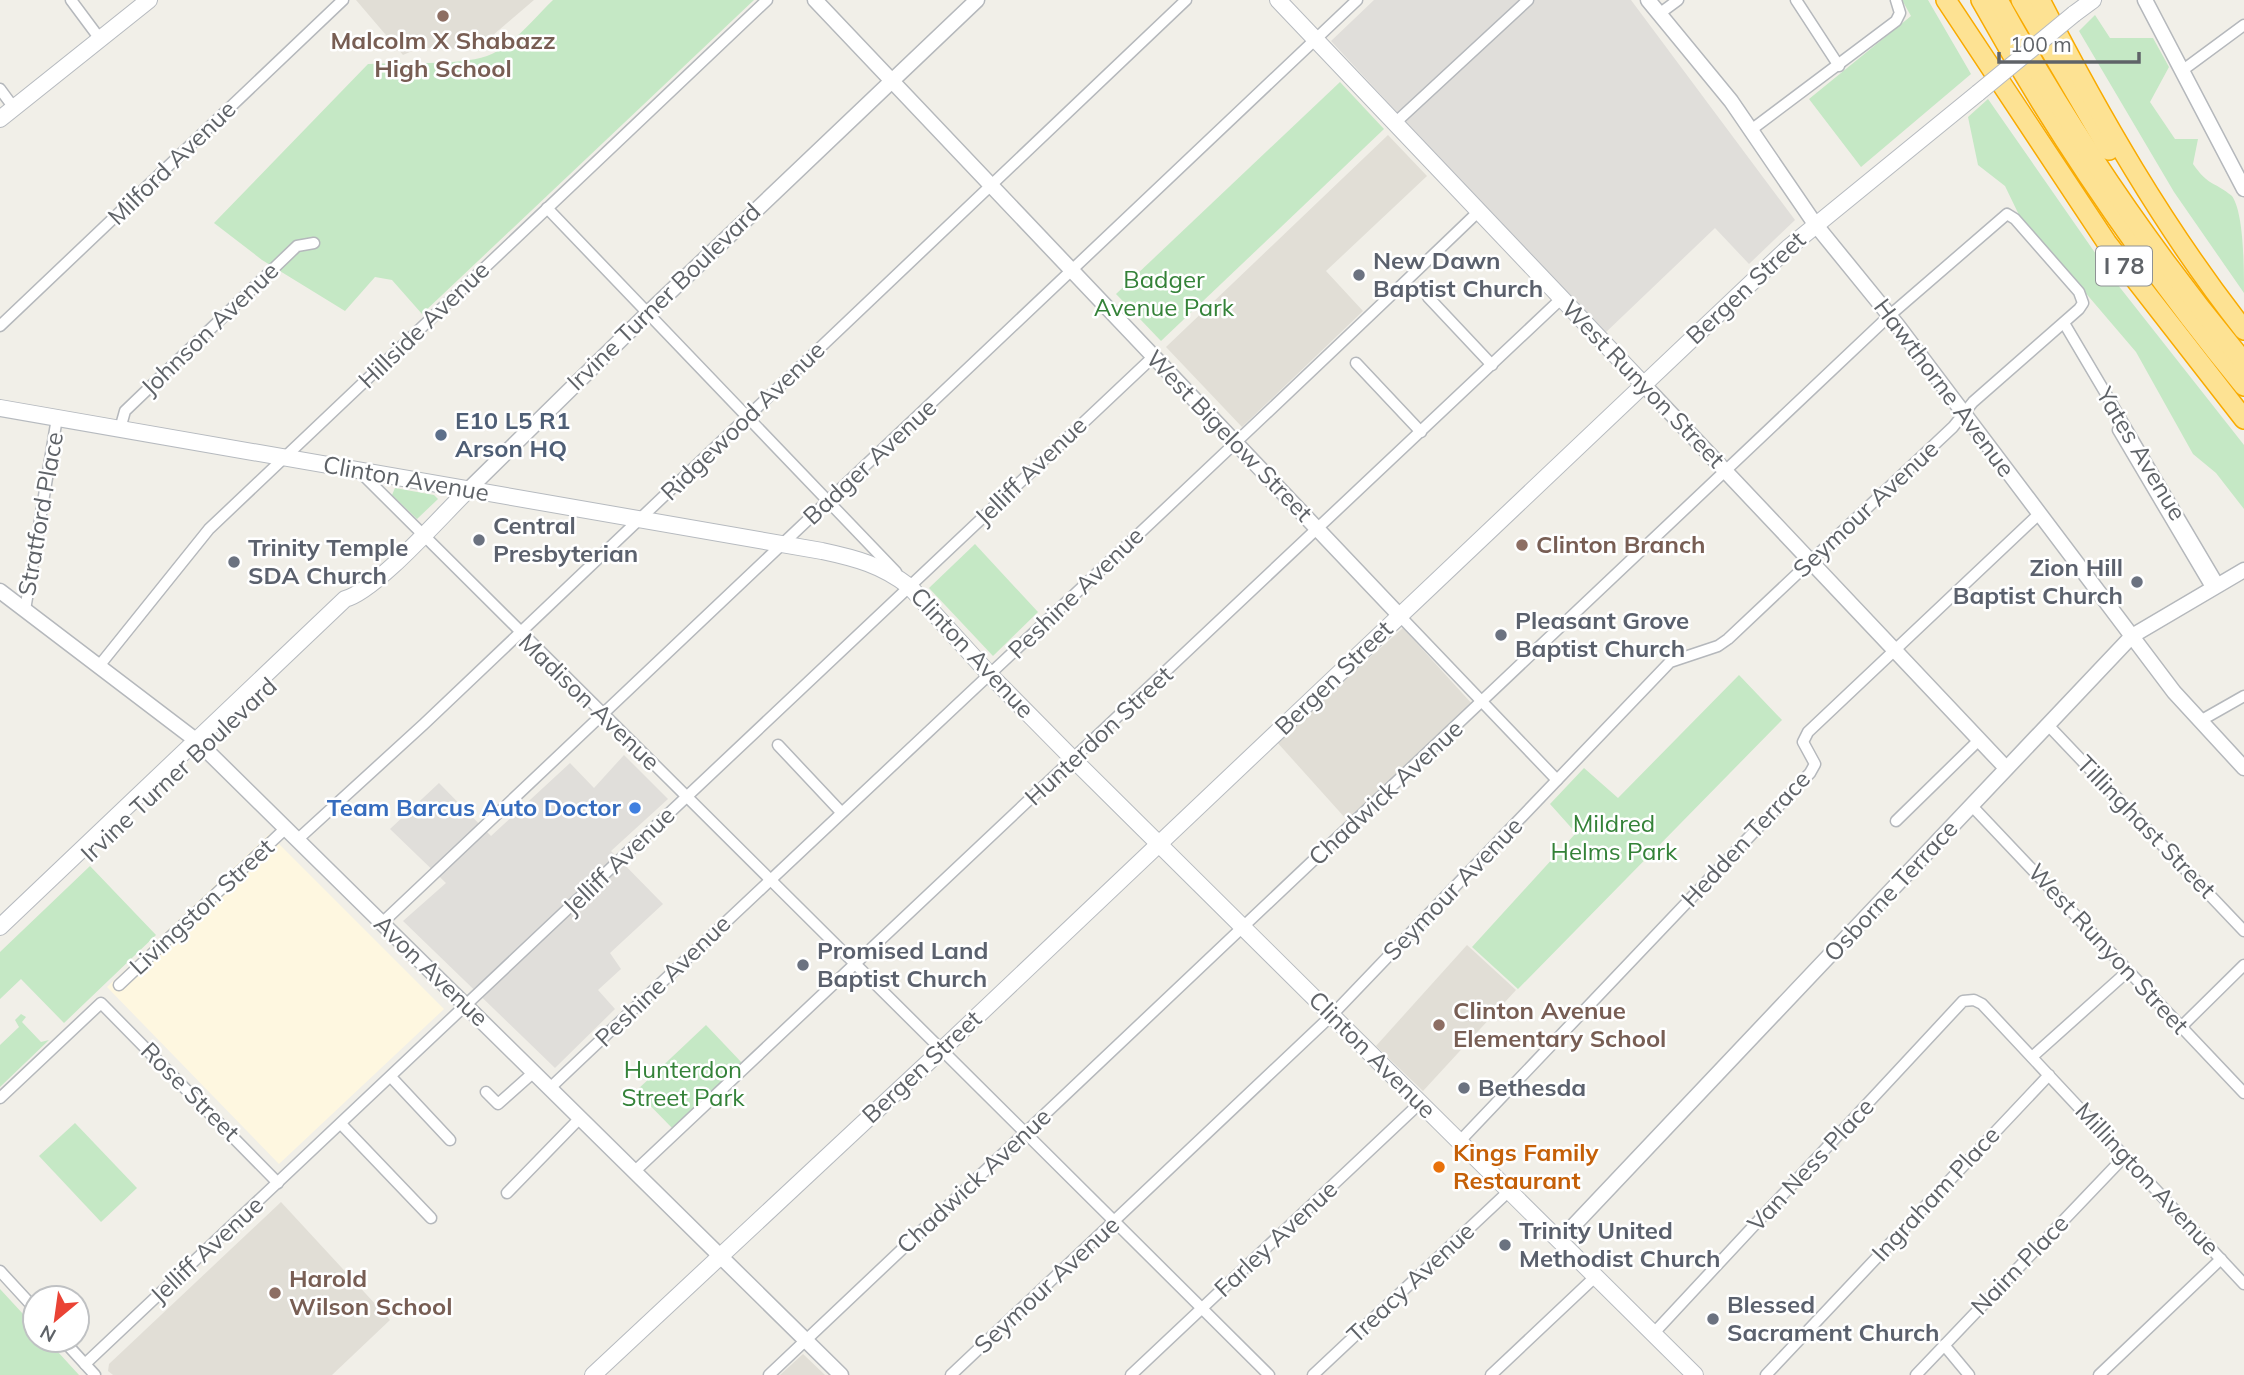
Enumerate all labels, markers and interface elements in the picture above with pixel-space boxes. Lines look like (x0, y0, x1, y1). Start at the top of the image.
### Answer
marker: Malcolm X Shabazz High School (435, 8, 451, 24)
scale bar (1999, 21, 2139, 65)
place label: Malcolm X Shabazz High School (330, 25, 556, 83)
text: 100 m (2010, 31, 2072, 57)
street label: Milford Avenue (101, 94, 242, 231)
street label: Irvine Turner Boulevard (560, 196, 766, 396)
street label: Bergen Street (1679, 224, 1811, 350)
place label: New Dawn Baptist Church (1373, 245, 1543, 303)
road number: I 78 (2096, 246, 2152, 286)
street label: Hillside Avenue (352, 254, 495, 394)
street label: Johnson Avenue (134, 255, 284, 401)
park label: Badger Avenue Park (1094, 264, 1235, 322)
marker: New Dawn Baptist Church (1351, 267, 1367, 283)
street label: Hawthorne Avenue (1868, 292, 2022, 483)
street label: West Runyon Street (1556, 293, 1732, 474)
street label: Ridgewood Avenue (654, 334, 831, 506)
street label: West Bigelow Street (1140, 343, 1319, 527)
street label: Yates Avenue (2090, 381, 2193, 526)
street label: Badger Avenue (796, 392, 942, 531)
place label: E10 L5 R1 Arson HQ (455, 405, 570, 463)
street label: Jelliff Avenue (968, 410, 1092, 531)
marker: E10 L5 R1 Arson HQ (433, 427, 449, 443)
street label: Stratford Place (11, 430, 69, 598)
street label: Seymour Avenue (1786, 433, 1944, 583)
street label: Clinton Avenue (321, 449, 491, 507)
place label: Central Presbyterian (493, 510, 638, 568)
street label: Peshine Avenue (1001, 520, 1149, 664)
place label: Clinton Branch (1536, 529, 1705, 559)
place label: Trinity Temple SDA Church (248, 532, 408, 590)
marker: Central Presbyterian (471, 532, 487, 548)
marker: Clinton Branch (1514, 537, 1530, 553)
place label: Zion Hill Baptist Church (1953, 552, 2123, 610)
marker: Trinity Temple SDA Church (226, 554, 242, 570)
marker: Zion Hill Baptist Church (2129, 574, 2145, 590)
street label: Clinton Avenue (905, 581, 1041, 724)
place label: Pleasant Grove Baptist Church (1515, 605, 1689, 663)
street label: Bergen Street (1268, 614, 1398, 741)
street label: Madison Avenue (513, 626, 667, 776)
marker: Pleasant Grove Baptist Church (1493, 627, 1509, 643)
street label: Hunterdon Street (1018, 659, 1178, 811)
street label: Irvine Turner Boulevard (74, 671, 283, 868)
street label: Chadwick Avenue (1302, 713, 1469, 871)
street label: Tillinghast Street (2071, 749, 2223, 904)
street label: Hedden Terrace (1674, 764, 1816, 913)
place label: Team Barcus Auto Doctor (327, 792, 622, 822)
street label: Jelliff Avenue (556, 800, 680, 921)
marker: Team Barcus Auto Doctor (627, 800, 643, 816)
park label: Mildred Helms Park (1551, 808, 1678, 866)
street label: Seymour Avenue (1376, 810, 1528, 966)
street label: Osborne Terrace (1817, 813, 1964, 967)
street label: Livingston Street (123, 832, 280, 981)
street label: West Runyon Street (2022, 857, 2195, 1040)
street label: Avon Avenue (368, 908, 495, 1032)
street label: Peshine Avenue (588, 908, 736, 1052)
place label: Promised Land Baptist Church (817, 935, 988, 993)
marker: Promised Land Baptist Church (795, 957, 811, 973)
street label: Clinton Avenue (1303, 984, 1443, 1124)
place label: Clinton Avenue Elementary School (1453, 995, 1666, 1053)
street label: Bergen Street (855, 1003, 987, 1129)
marker: Clinton Avenue Elementary School (1431, 1017, 1447, 1033)
street label: Rose Street (135, 1036, 246, 1147)
park label: Hunterdon Street Park (621, 1054, 745, 1112)
place label: Bethesda (1478, 1072, 1586, 1102)
marker: Bethesda (1456, 1080, 1472, 1096)
street label: Van Ness Place (1741, 1091, 1880, 1237)
street label: Millington Avenue (2069, 1096, 2226, 1261)
street label: Chadwick Avenue (890, 1101, 1057, 1259)
street label: Ingraham Place (1865, 1119, 2006, 1267)
place label: Kings Family Restaurant (1453, 1137, 1599, 1195)
marker: Kings Family Restaurant (1431, 1159, 1447, 1175)
street label: Farley Avenue (1208, 1174, 1343, 1303)
street label: Jelliff Avenue (144, 1189, 269, 1309)
street label: Nairn Place (1964, 1208, 2074, 1321)
street label: Seymour Avenue (967, 1209, 1125, 1359)
place label: Trinity United Methodist Church (1519, 1215, 1721, 1273)
street label: Treacy Avenue (1340, 1216, 1480, 1349)
marker: Trinity United Methodist Church (1497, 1237, 1513, 1253)
place label: Harold Wilson School (289, 1263, 452, 1321)
north arrow (21, 1284, 91, 1354)
marker: Harold Wilson School (267, 1285, 283, 1301)
place label: Blessed Sacrament Church (1727, 1289, 1940, 1347)
marker: Blessed Sacrament Church (1705, 1311, 1721, 1327)
text: N (36, 1320, 60, 1348)

